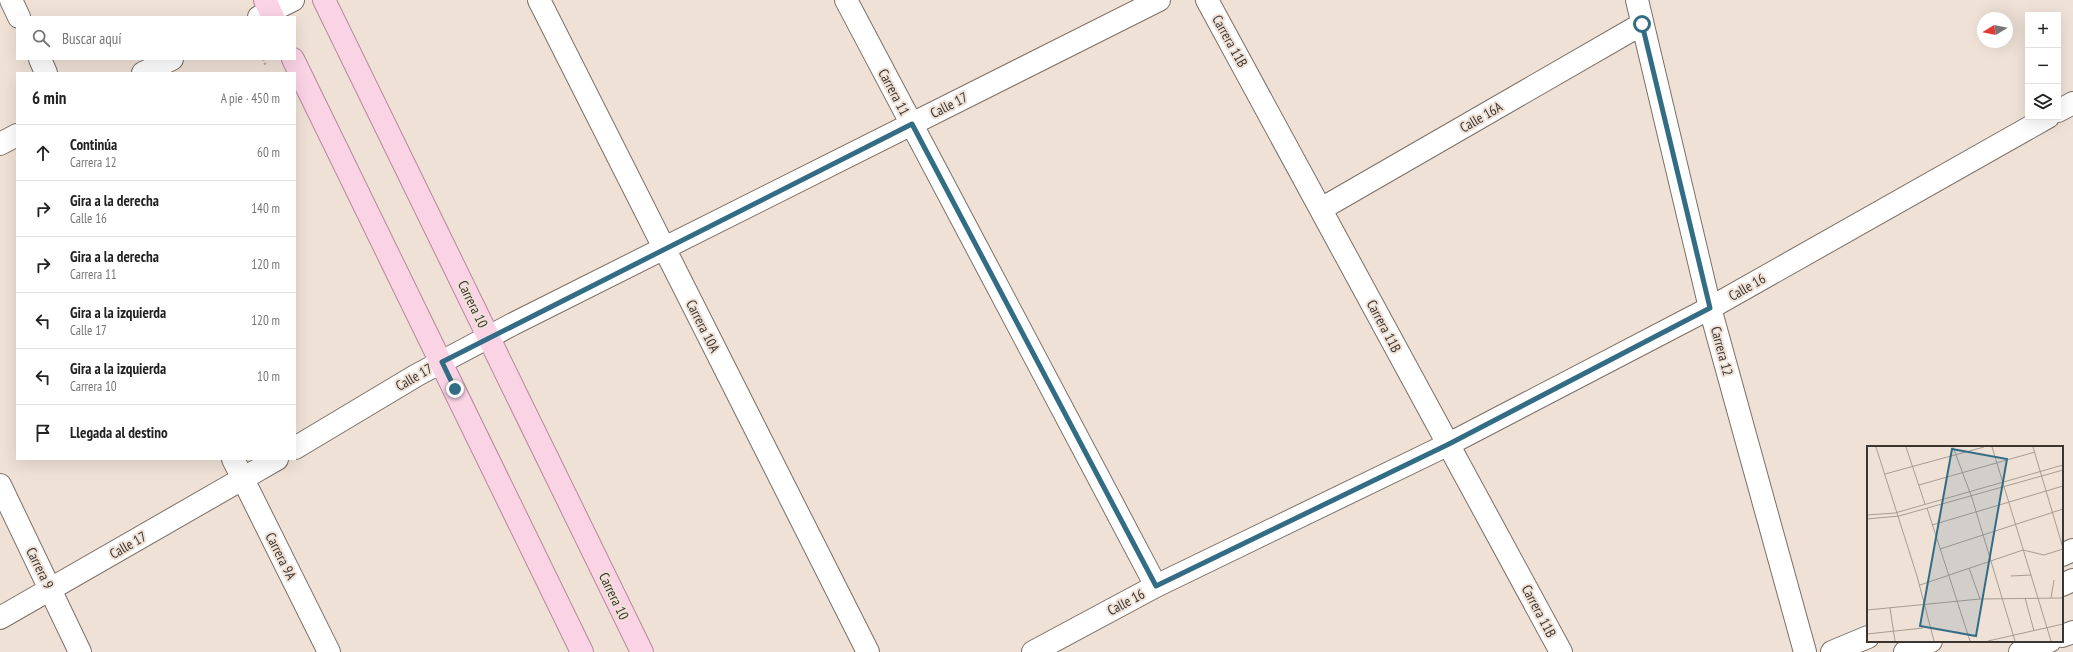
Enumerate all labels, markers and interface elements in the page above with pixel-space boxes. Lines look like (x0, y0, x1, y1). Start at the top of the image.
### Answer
street label: Carrera 11B (1208, 12, 1252, 70)
north arrow (1977, 12, 2013, 48)
map controls (2025, 12, 2061, 120)
button: + (2025, 12, 2061, 48)
route start (1633, 15, 1651, 33)
search box (16, 16, 296, 60)
icon: search (30, 27, 52, 49)
text: Buscar aquí (62, 29, 122, 48)
button: − (2025, 48, 2061, 84)
street label: Carrera 11 (874, 66, 914, 118)
button: layers (2025, 84, 2061, 120)
text: 6 min (32, 87, 66, 109)
street label: Calle 17 (927, 88, 971, 122)
text: A pie · 450 m (221, 90, 280, 107)
street label: Calle 16A (1456, 97, 1506, 136)
text: Continúa (70, 135, 117, 154)
icon: ahead (32, 142, 54, 164)
text: 60 m (257, 144, 280, 161)
text: Carrera 12 (70, 154, 117, 171)
text: Gira a la derecha (70, 191, 159, 210)
icon: right (32, 198, 54, 220)
text: 140 m (251, 200, 280, 217)
text: Calle 16 (70, 210, 107, 227)
text: Gira a la derecha (70, 247, 159, 266)
icon: right (32, 254, 54, 276)
text: 120 m (251, 256, 280, 273)
text: Carrera 11 (70, 266, 117, 283)
street label: Calle 16 (1725, 269, 1769, 305)
street label: Carrera 10 (454, 277, 492, 331)
street label: Carrera 10A (682, 297, 724, 356)
street label: Carrera 11B (1363, 297, 1405, 355)
text: Gira a la izquierda (70, 303, 166, 322)
icon: left (32, 310, 54, 332)
text: 120 m (251, 312, 280, 329)
text: Calle 17 (70, 322, 107, 339)
street label: Carrera 12 (1707, 324, 1737, 378)
text: Gira a la izquierda (70, 359, 166, 378)
street label: Calle 17 (392, 359, 436, 395)
icon: left (32, 366, 54, 388)
text: 10 m (257, 368, 280, 385)
text: Carrera 10 (70, 378, 117, 395)
route end (446, 380, 464, 398)
icon: arrive (32, 422, 54, 444)
text: Llegada al destino (70, 423, 168, 442)
inset map (1867, 446, 2063, 642)
street label: Calle 17 (106, 527, 150, 563)
street label: Carrera 9A (261, 529, 301, 583)
street label: Carrera 9 (22, 544, 58, 592)
street label: Carrera 10 (595, 569, 633, 623)
street label: Carrera 11B (1518, 582, 1560, 640)
street label: Calle 16 (1104, 585, 1148, 619)

